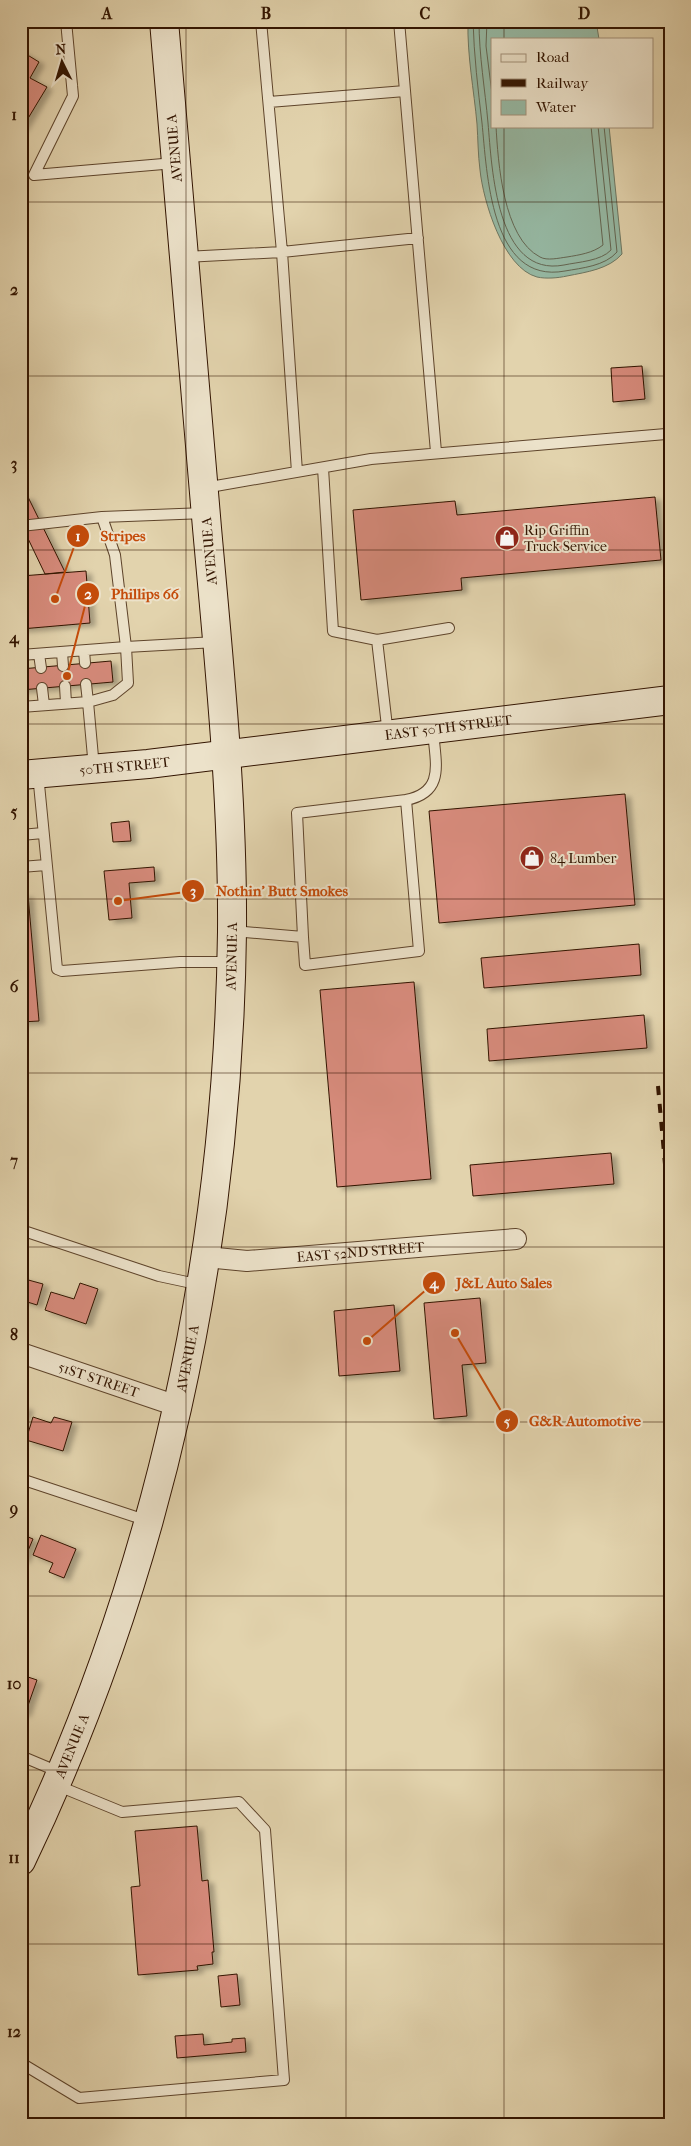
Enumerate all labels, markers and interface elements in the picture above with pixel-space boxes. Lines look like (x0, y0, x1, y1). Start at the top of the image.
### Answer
text: A (101, 4, 113, 23)
text: B (261, 4, 271, 23)
text: C (420, 4, 431, 23)
text: D (578, 4, 590, 23)
north arrow (38, 38, 88, 88)
legend (491, 38, 654, 128)
text: N (55, 41, 67, 58)
text: Road (536, 48, 570, 66)
text: Railway (536, 74, 589, 92)
text: Water (535, 98, 576, 116)
text: 1 (11, 105, 17, 124)
street label: AVENUE A (163, 112, 186, 184)
text: 2 (10, 280, 18, 299)
text: 3 (11, 454, 17, 474)
street label: AVENUE A (198, 515, 221, 587)
callout: Stripes (65, 521, 155, 551)
place label: Rip Griffin Truck Service (524, 522, 607, 555)
shop icon: Rip Griffin Truck Service (494, 525, 520, 551)
text: 1 (75, 527, 81, 545)
text: Stripes (100, 527, 146, 545)
callout: Phillips 66 (76, 579, 188, 609)
text: 2 (84, 585, 92, 603)
text: Phillips 66 (111, 585, 180, 603)
text: 4 (8, 628, 20, 648)
street label: EAST 50TH STREET (384, 711, 513, 744)
street label: 50TH STREET (79, 753, 171, 779)
text: 5 (11, 802, 18, 821)
shop icon: 84 Lumber (519, 845, 545, 871)
place label: 84 Lumber (550, 850, 616, 867)
callout: Nothin' Butt Smokes (181, 876, 358, 906)
text: 3 (190, 882, 196, 900)
text: Nothin' Butt Smokes (216, 882, 349, 900)
street label: AVENUE A (223, 921, 241, 991)
text: 6 (10, 977, 19, 996)
text: 7 (9, 1151, 18, 1170)
street label: EAST 52ND STREET (296, 1238, 426, 1266)
callout: J&L Auto Sales (421, 1268, 562, 1298)
text: 4 (429, 1274, 440, 1292)
text: J&L Auto Sales (454, 1274, 552, 1292)
street label: AVENUE A (173, 1322, 203, 1394)
text: 8 (10, 1325, 18, 1344)
street label: 51ST STREET (56, 1358, 142, 1402)
callout: G&R Automotive (494, 1406, 651, 1436)
text: 5 (504, 1412, 511, 1430)
text: G&R Automotive (529, 1412, 642, 1430)
text: 9 (9, 1499, 18, 1519)
text: 10 (7, 1674, 21, 1693)
street label: AVENUE A (51, 1710, 93, 1782)
text: 11 (8, 1848, 20, 1867)
text: 12 (7, 2022, 21, 2041)

